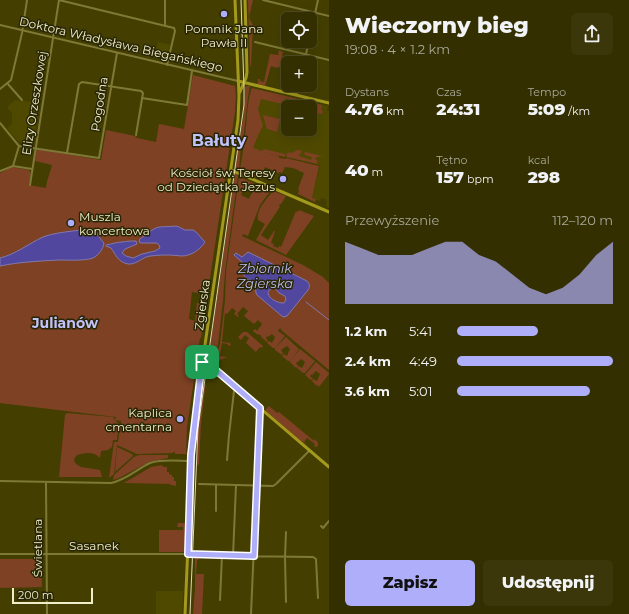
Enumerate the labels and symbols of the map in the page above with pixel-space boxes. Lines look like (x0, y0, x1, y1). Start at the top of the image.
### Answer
marker: Pomnik Jana Pawła II (219, 9, 229, 19)
street label: Doktora Władysława Biegańskiego (18, 13, 224, 75)
place label: Pomnik Jana Pawła II (185, 21, 263, 50)
street label: Elizy Orzeszkowej (18, 50, 50, 156)
street label: Pogodna (87, 76, 111, 132)
district label: Bałuty (192, 131, 247, 150)
place label: Kościół św. Teresy od Dzieciątka Jezus (157, 165, 275, 194)
marker: Kościół św. Teresy od Dzieciątka Jezus (278, 174, 288, 184)
place label: Muszla koncertowa (79, 209, 150, 238)
marker: Muszla koncertowa (66, 218, 76, 228)
water label: Zbiornik Zgierska (236, 260, 293, 291)
street label: Zgierska (191, 279, 213, 331)
district label: Julianów (31, 314, 99, 332)
pin (185, 345, 219, 379)
place label: Kaplica cmentarna (106, 405, 172, 434)
marker: Kaplica cmentarna (175, 414, 185, 424)
street label: Świetlana (30, 519, 45, 577)
street label: Sasanek (69, 538, 120, 553)
scale bar (12, 586, 93, 605)

